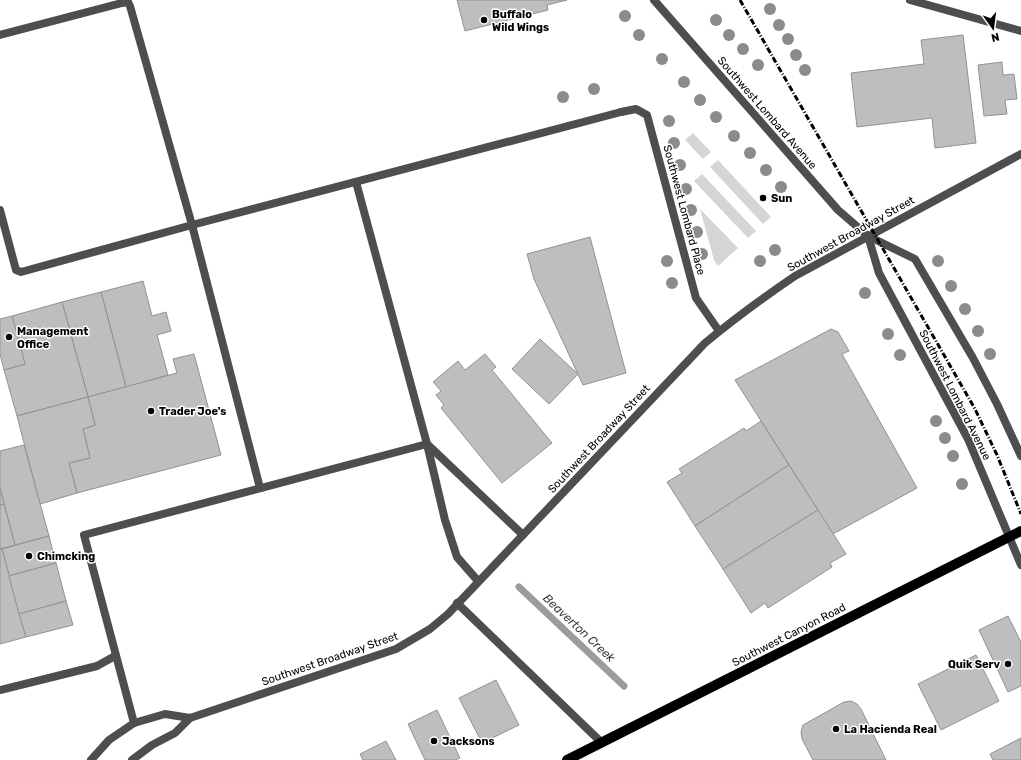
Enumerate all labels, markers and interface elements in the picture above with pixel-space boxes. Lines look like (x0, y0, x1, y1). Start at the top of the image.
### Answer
place label: Buffalo Wild Wings (492, 8, 549, 34)
north arrow (973, 8, 1013, 48)
marker: Buffalo Wild Wings (479, 15, 489, 25)
text: N (990, 30, 1001, 45)
street label: Southwest Lombard Avenue (715, 54, 819, 172)
street label: Southwest Lombard Place (660, 143, 708, 277)
place label: Sun (771, 192, 792, 205)
marker: Sun (758, 193, 768, 203)
street label: Southwest Broadway Street (785, 193, 917, 274)
place label: Management Office (17, 325, 88, 351)
street label: Southwest Lombard Avenue (916, 328, 994, 462)
marker: Management Office (4, 332, 14, 342)
street label: Southwest Broadway Street (545, 382, 653, 496)
place label: Trader Joe's (159, 405, 226, 418)
marker: Trader Joe's (146, 406, 156, 416)
place label: Chimcking (37, 550, 95, 563)
marker: Chimcking (24, 551, 34, 561)
water label: Beaverton Creek (540, 591, 618, 665)
street label: Southwest Canyon Road (730, 601, 848, 669)
street label: Southwest Broadway Street (260, 629, 401, 688)
place label: Quik Serv (948, 658, 1000, 671)
marker: Quik Serv (1003, 659, 1013, 669)
place label: La Hacienda Real (844, 723, 937, 736)
marker: La Hacienda Real (831, 724, 841, 734)
place label: Jacksons (442, 735, 495, 748)
marker: Jacksons (429, 736, 439, 746)

